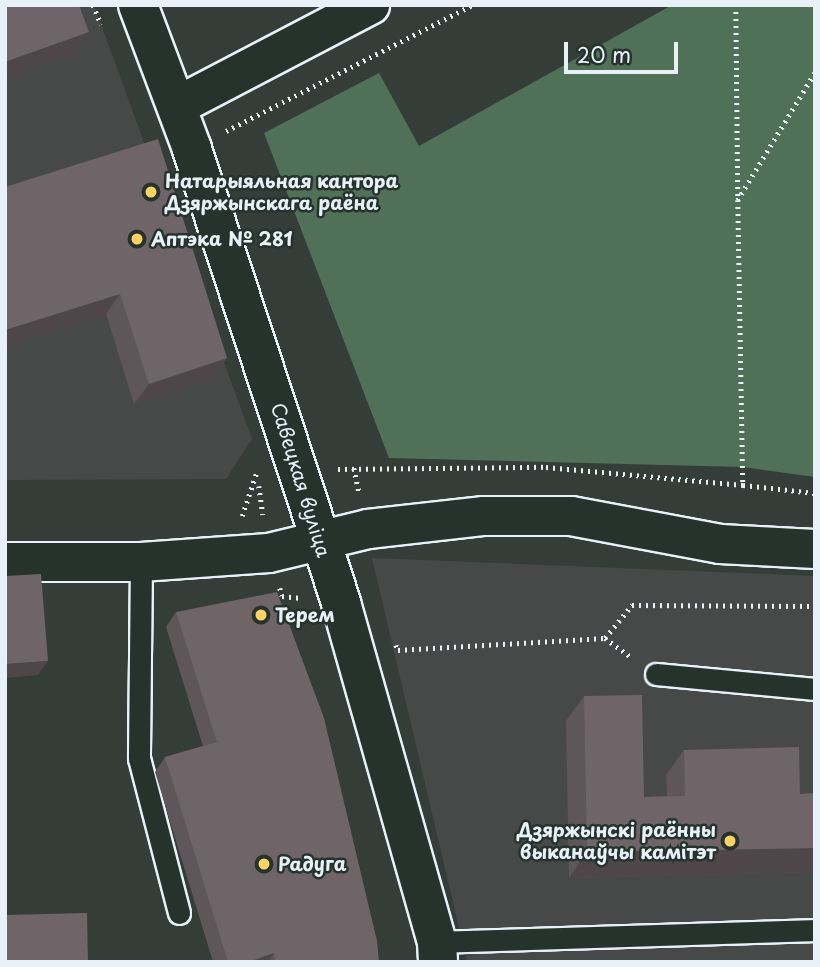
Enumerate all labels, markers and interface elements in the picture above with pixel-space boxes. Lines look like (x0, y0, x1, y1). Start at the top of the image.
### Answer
scale bar (568, 28, 682, 72)
text: 20 m (577, 38, 631, 70)
place label: Натарыяльная кантора Дзяржынскага раёна (165, 170, 399, 214)
marker: Натарыяльная кантора Дзяржынскага раёна (143, 184, 159, 200)
place label: Аптэка № 281 (151, 228, 293, 250)
marker: Аптэка № 281 (129, 231, 145, 247)
street label: Савецкая вуліца (267, 400, 335, 560)
place label: Терем (275, 604, 335, 626)
marker: Терем (253, 607, 269, 623)
place label: Дзяржынскі раённы выканаўчы камітэт (517, 819, 716, 863)
marker: Дзяржынскі раённы выканаўчы камітэт (722, 833, 738, 849)
place label: Радуга (278, 853, 346, 875)
marker: Радуга (256, 856, 272, 872)

